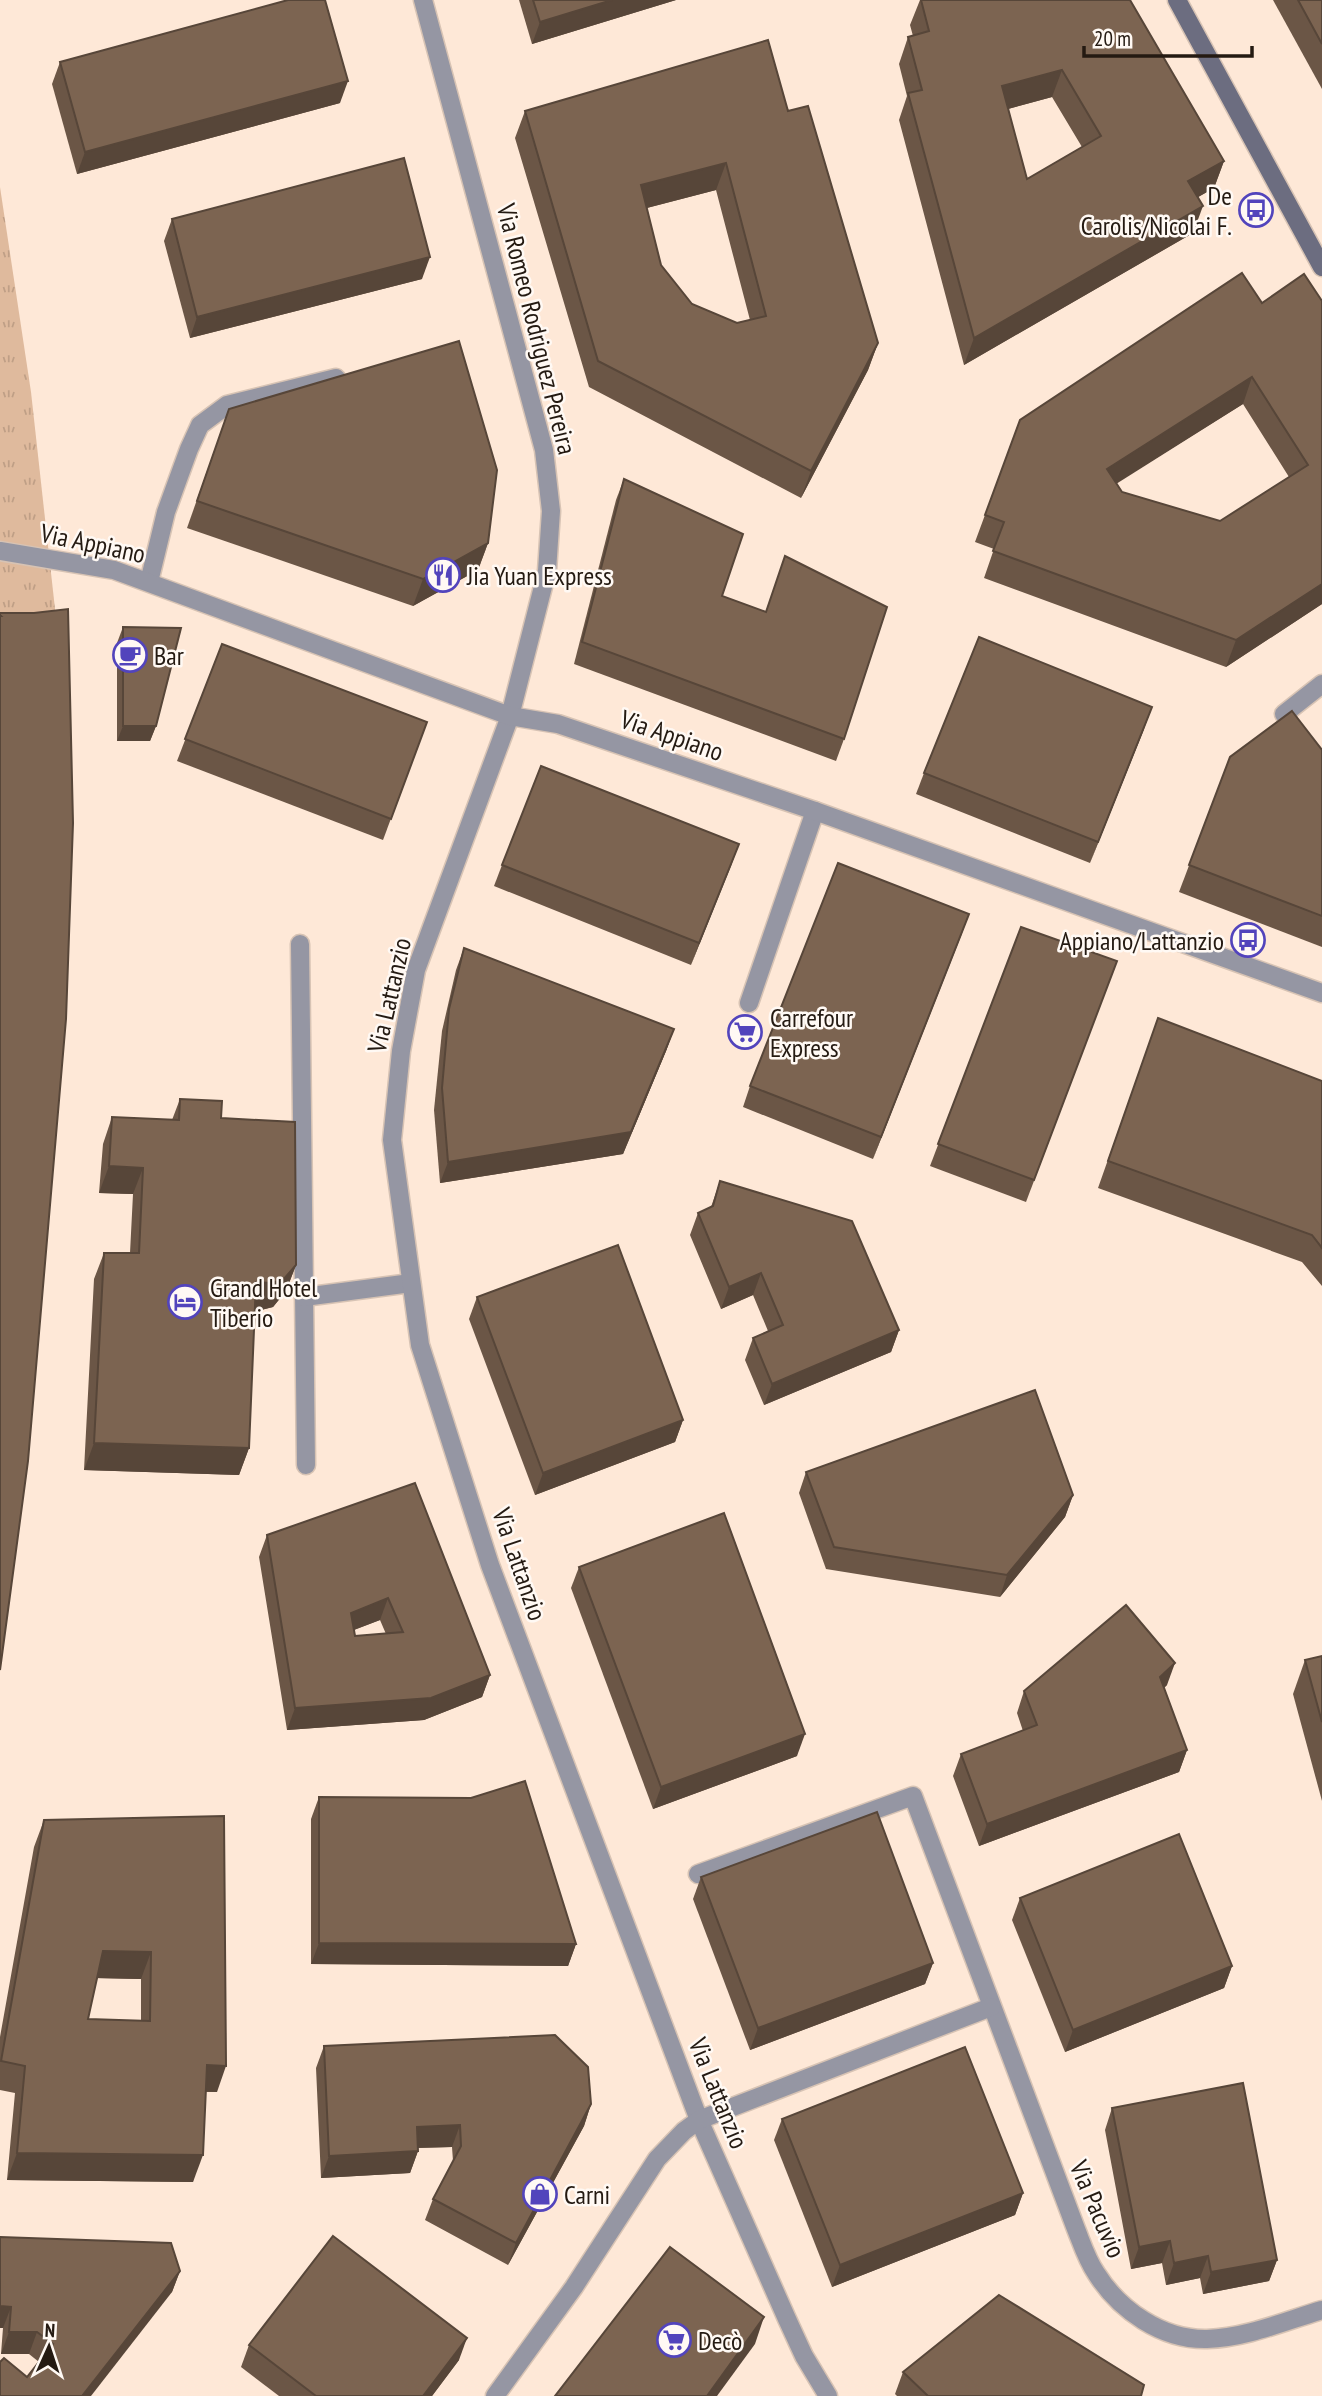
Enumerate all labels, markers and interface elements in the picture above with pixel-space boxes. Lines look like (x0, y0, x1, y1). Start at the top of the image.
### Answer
scale bar (1084, 14, 1252, 58)
text: 20 m (1094, 25, 1131, 52)
place label: De Carolis/Nicolai F. (1081, 179, 1232, 242)
bus stop icon: De Carolis/Nicolai F. (1237, 191, 1275, 229)
street label: Via Romeo Rodriguez Pereira (490, 199, 584, 458)
street label: Via Appiano (37, 516, 149, 570)
restaurant icon: Jia Yuan Express (424, 556, 462, 594)
place label: Jia Yuan Express (466, 559, 612, 592)
cafe icon: Bar (111, 636, 149, 674)
place label: Bar (154, 639, 184, 672)
street label: Via Appiano (615, 702, 728, 768)
bus stop icon: Appiano/Lattanzio (1229, 921, 1267, 959)
place label: Appiano/Lattanzio (1060, 924, 1224, 957)
street label: Via Lattanzio (360, 934, 418, 1057)
place label: Carrefour Express (770, 1001, 853, 1064)
supermarket icon: Carrefour Express (726, 1013, 764, 1051)
place label: Grand Hotel Tiberio (210, 1271, 317, 1334)
hotel icon: Grand Hotel Tiberio (166, 1283, 204, 1321)
street label: Via Lattanzio (485, 1502, 555, 1625)
street label: Via Lattanzio (681, 2032, 756, 2153)
street label: Via Pacuvio (1062, 2154, 1133, 2263)
shop icon: Carni (521, 2175, 559, 2213)
place label: Carni (564, 2178, 610, 2211)
north arrow (14, 2312, 84, 2382)
text: N (44, 2318, 56, 2342)
supermarket icon: Decò (655, 2321, 693, 2359)
place label: Decò (698, 2324, 742, 2357)

